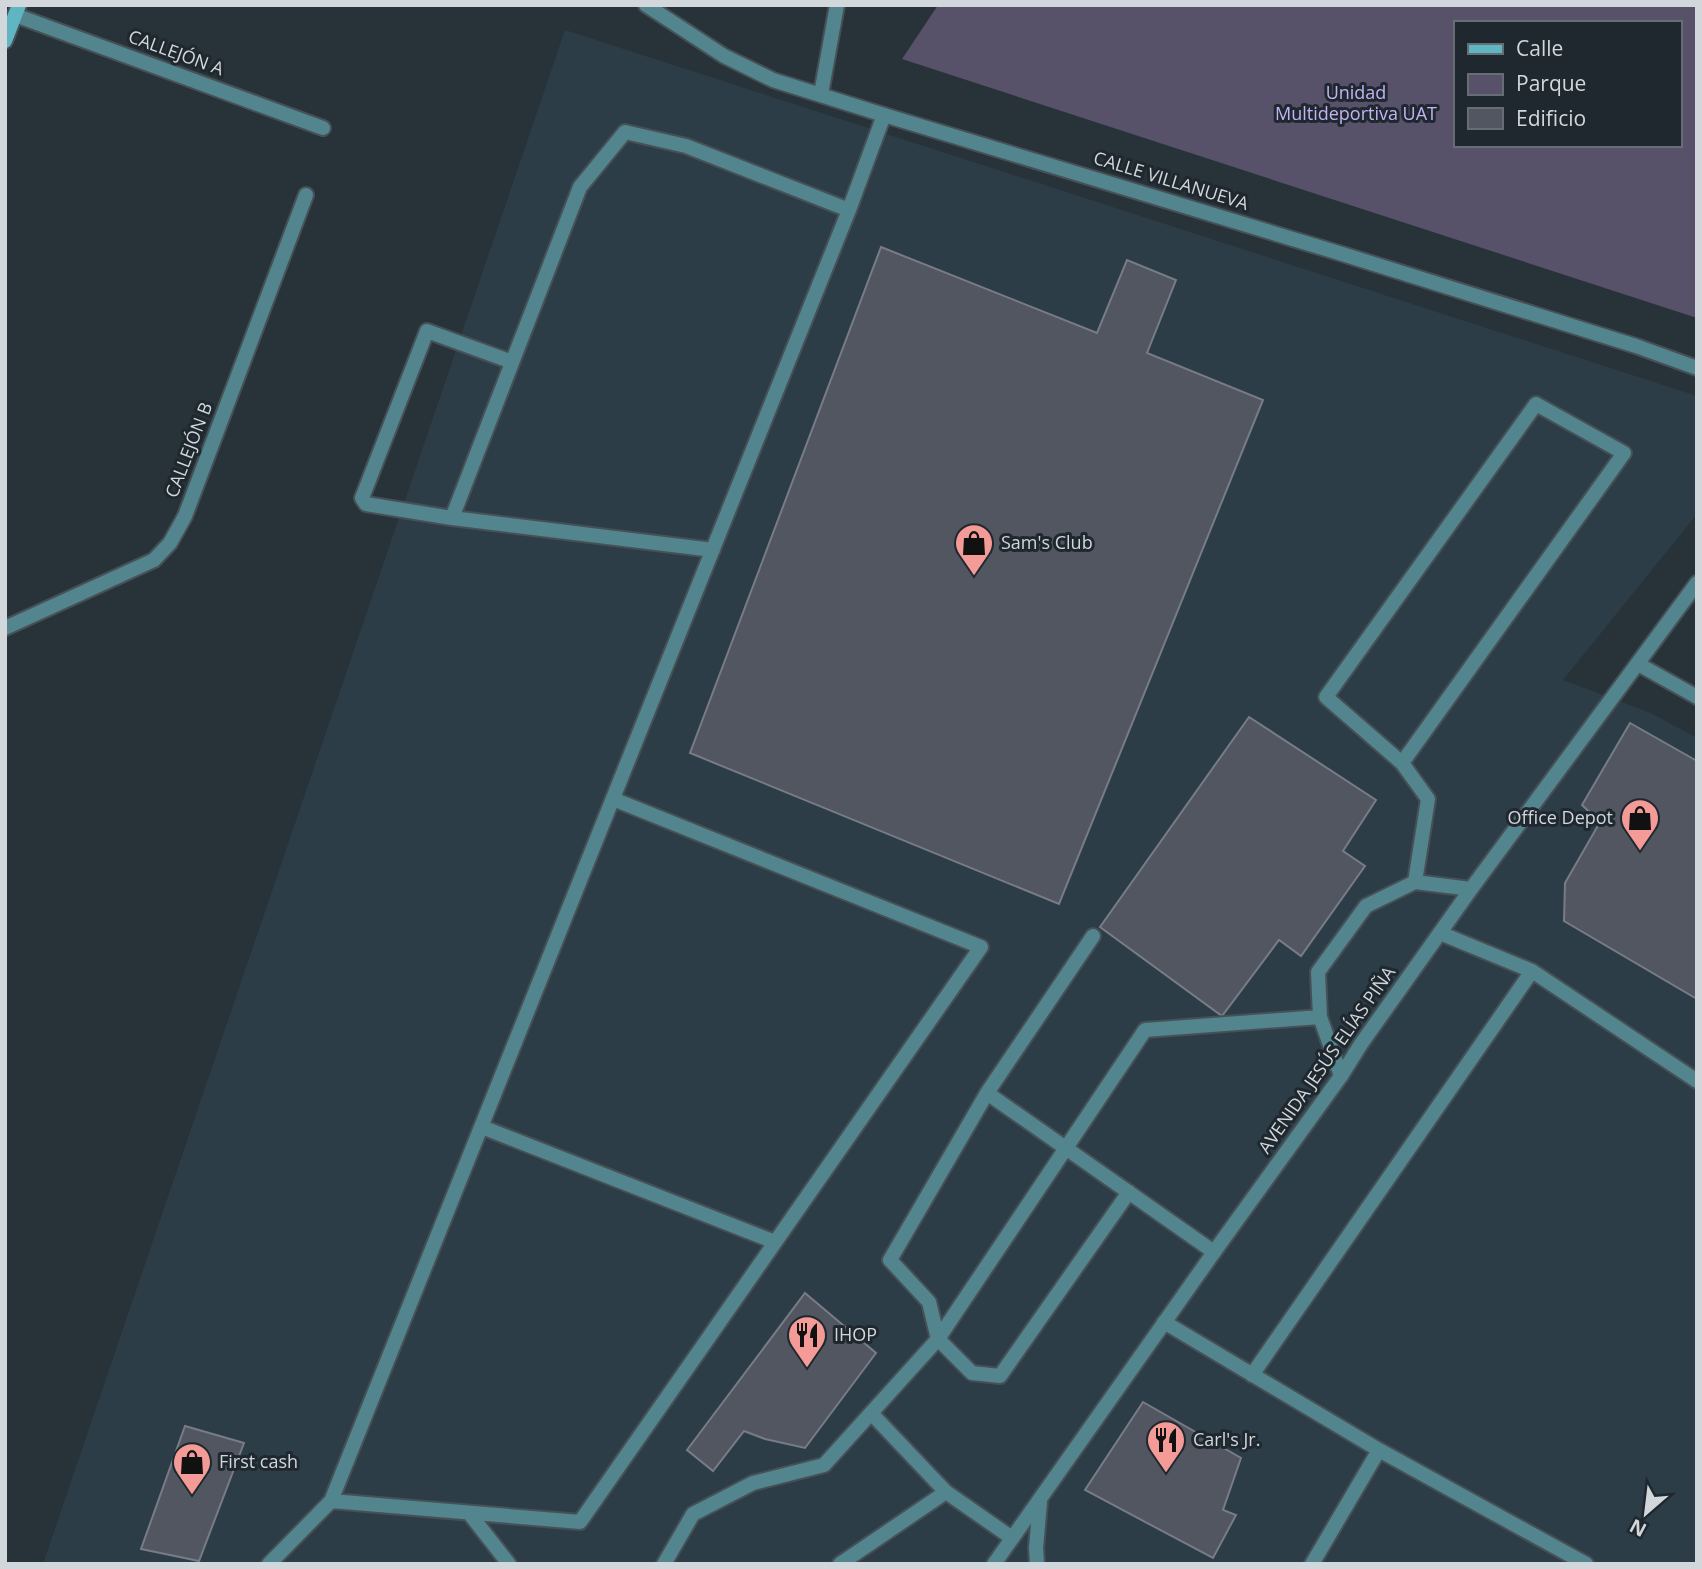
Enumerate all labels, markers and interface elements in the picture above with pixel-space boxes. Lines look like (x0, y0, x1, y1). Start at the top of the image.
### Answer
legend (1454, 21, 1681, 147)
street label: CALLEJÓN A (125, 24, 228, 81)
text: Calle (1516, 34, 1563, 62)
text: Parque (1516, 69, 1586, 97)
park label: Unidad Multideportiva UAT (1275, 80, 1437, 125)
text: Edificio (1516, 104, 1586, 132)
street label: CALLE VILLANUEVA (1091, 145, 1252, 215)
street label: CALLEJÓN B (159, 399, 217, 501)
shop icon: Sam's Club (953, 522, 995, 577)
place label: Sam's Club (1001, 530, 1093, 554)
shop icon: Office Depot (1619, 797, 1661, 852)
place label: Office Depot (1508, 805, 1613, 829)
street label: AVENIDA JESÚS ELÍAS PIÑA (1252, 961, 1400, 1158)
restaurant icon: IHOP (786, 1314, 828, 1369)
place label: IHOP (834, 1322, 877, 1346)
restaurant icon: Carl's Jr. (1145, 1419, 1187, 1474)
place label: Carl's Jr. (1193, 1427, 1260, 1451)
shop icon: First cash (171, 1441, 213, 1496)
place label: First cash (219, 1449, 298, 1473)
north arrow (1611, 1478, 1681, 1548)
text: N (1625, 1513, 1651, 1543)

